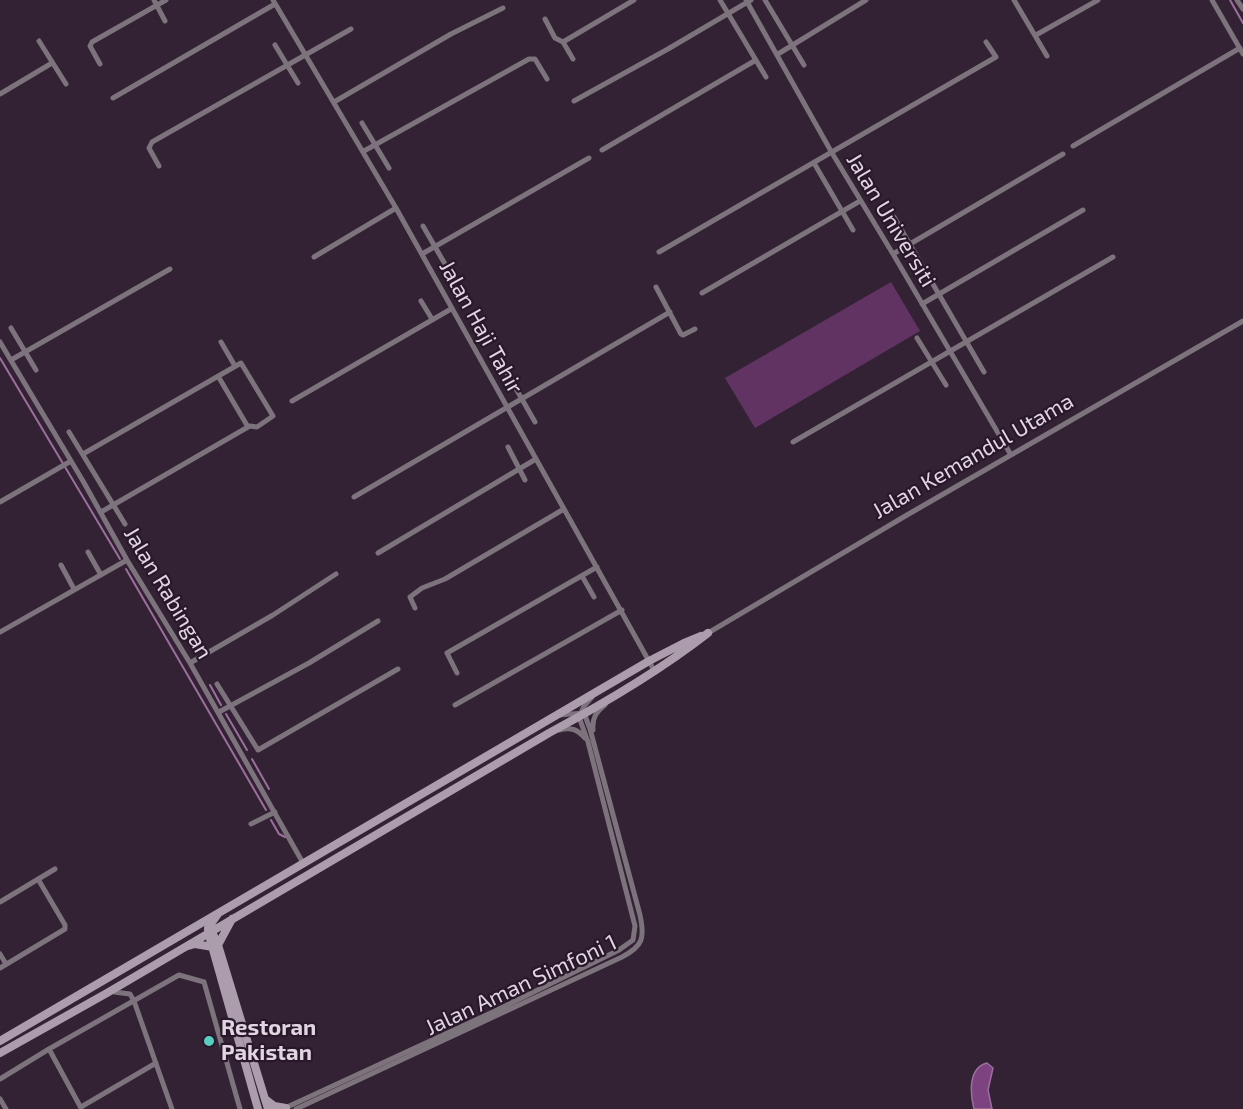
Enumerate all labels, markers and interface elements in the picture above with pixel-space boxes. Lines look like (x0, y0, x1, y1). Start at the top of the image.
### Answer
street label: Jalan Universiti (841, 148, 941, 292)
street label: Jalan Haji Tahir (433, 256, 529, 398)
street label: Jalan Kemandul Utama (868, 388, 1078, 524)
street label: Jalan Rabingan (118, 522, 218, 664)
street label: Jalan Aman Simfoni 1 (421, 929, 621, 1041)
place label: Restoran Pakistan (221, 1015, 316, 1066)
marker: Restoran Pakistan (202, 1034, 216, 1048)

